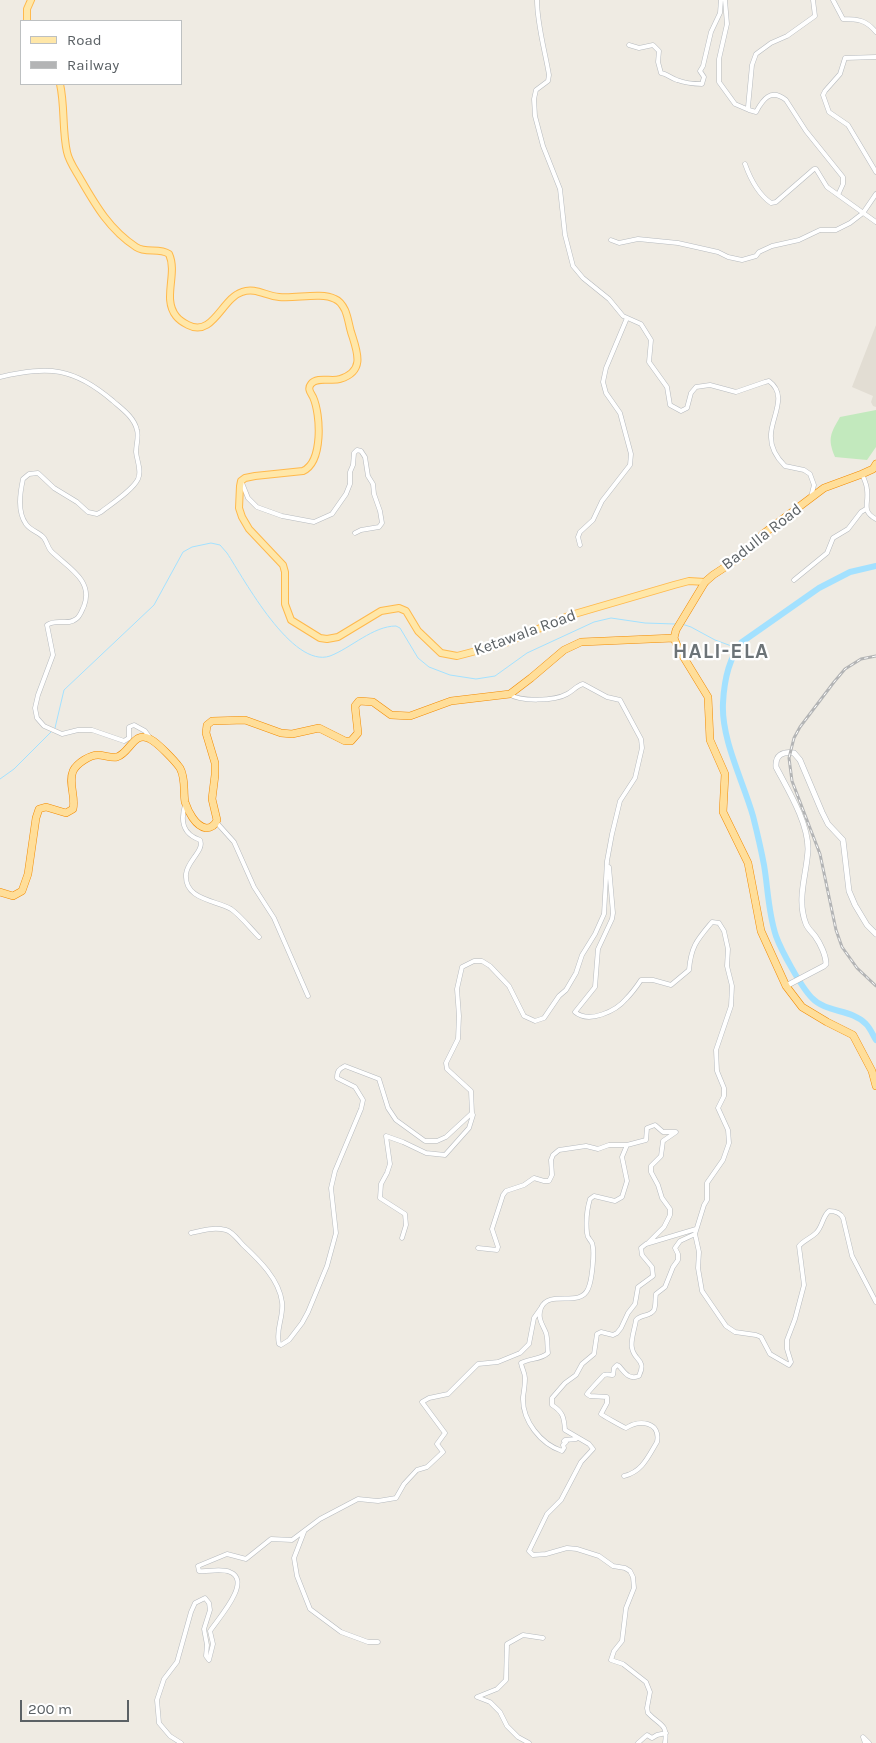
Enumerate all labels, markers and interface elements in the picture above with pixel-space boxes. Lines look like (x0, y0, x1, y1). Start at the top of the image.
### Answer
legend (20, 20, 182, 85)
text: Road (67, 31, 102, 49)
text: Railway (67, 56, 119, 74)
street label: Badulla Road (718, 500, 806, 574)
street label: Ketawala Road (471, 606, 579, 660)
district label: HALI-ELA (672, 639, 770, 665)
scale bar (22, 1690, 131, 1722)
text: 200 m (28, 1700, 72, 1718)

